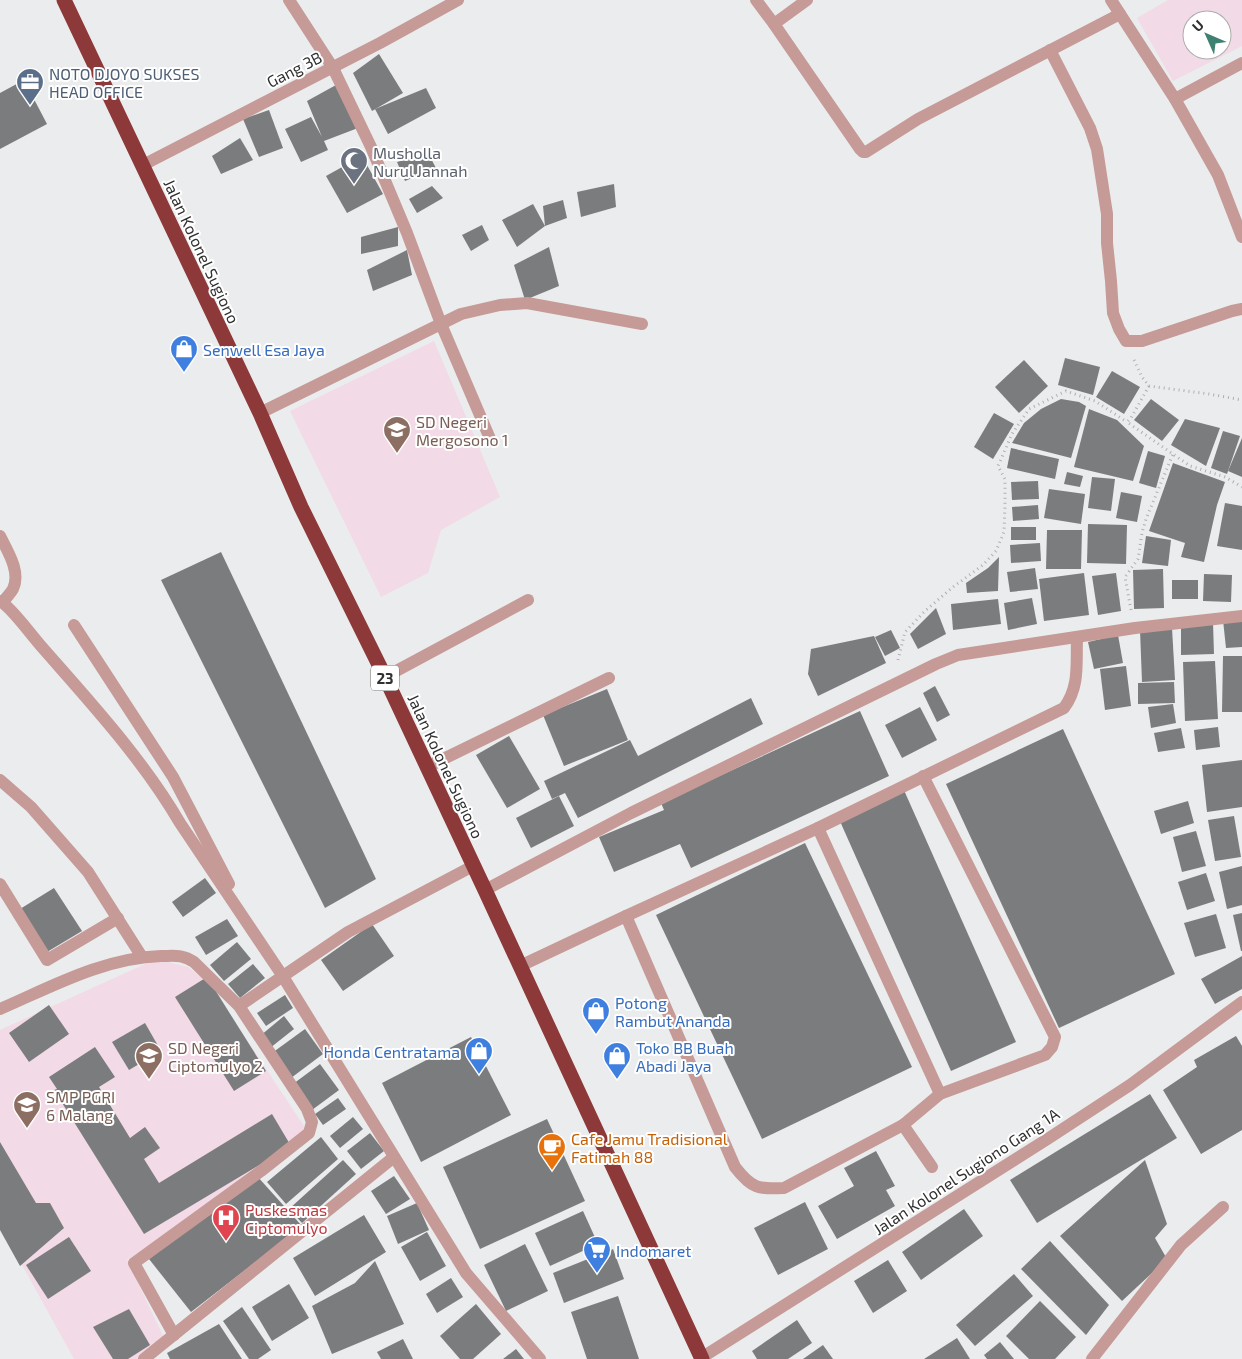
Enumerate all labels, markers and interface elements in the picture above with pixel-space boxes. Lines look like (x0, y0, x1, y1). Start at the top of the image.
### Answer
north arrow (1182, 10, 1232, 60)
text: U (1188, 16, 1207, 35)
street label: Gang 3B (263, 47, 325, 91)
place label: NOTO DJOYO SUKSES HEAD OFFICE (49, 64, 199, 101)
office icon: NOTO DJOYO SUKSES HEAD OFFICE (15, 67, 45, 106)
place label: Musholla Nurul Jannah (373, 143, 467, 180)
mosque icon: Musholla Nurul Jannah (339, 146, 369, 185)
street label: Jalan Kolonel Sugiono (160, 176, 244, 326)
shop icon: Senwell Esa Jaya (169, 334, 199, 373)
place label: Senwell Esa Jaya (203, 340, 325, 359)
place label: SD Negeri Mergosono 1 (416, 412, 508, 449)
school or university icon: SD Negeri Mergosono 1 (382, 415, 412, 454)
road number: 23 (371, 666, 399, 690)
street label: Jalan Kolonel Sugiono (404, 691, 488, 841)
place label: Potong Rambut Ananda (615, 993, 731, 1030)
shop icon: Potong Rambut Ananda (581, 996, 611, 1035)
shop icon: Honda Centratama (464, 1036, 494, 1075)
place label: SD Negeri Ciptomulyo 2 (168, 1038, 263, 1075)
place label: Toko BB Buah Abadi Jaya (636, 1038, 734, 1075)
school or university icon: SD Negeri Ciptomulyo 2 (134, 1041, 164, 1080)
shop icon: Toko BB Buah Abadi Jaya (602, 1041, 632, 1080)
place label: Honda Centratama (323, 1042, 460, 1061)
place label: SMP PGRI 6 Malang (46, 1087, 115, 1124)
school or university icon: SMP PGRI 6 Malang (12, 1090, 42, 1129)
street label: Jalan Kolonel Sugiono Gang 1A (870, 1104, 1062, 1238)
place label: Cafe Jamu Tradisional Fatimah 88 (571, 1129, 728, 1166)
cafe icon: Cafe Jamu Tradisional Fatimah 88 (537, 1132, 567, 1171)
place label: Puskesmas Ciptomulyo (245, 1200, 328, 1237)
hospital icon: Puskesmas Ciptomulyo (211, 1203, 241, 1242)
supermarket icon: Indomaret (582, 1235, 612, 1274)
place label: Indomaret (616, 1241, 691, 1260)

